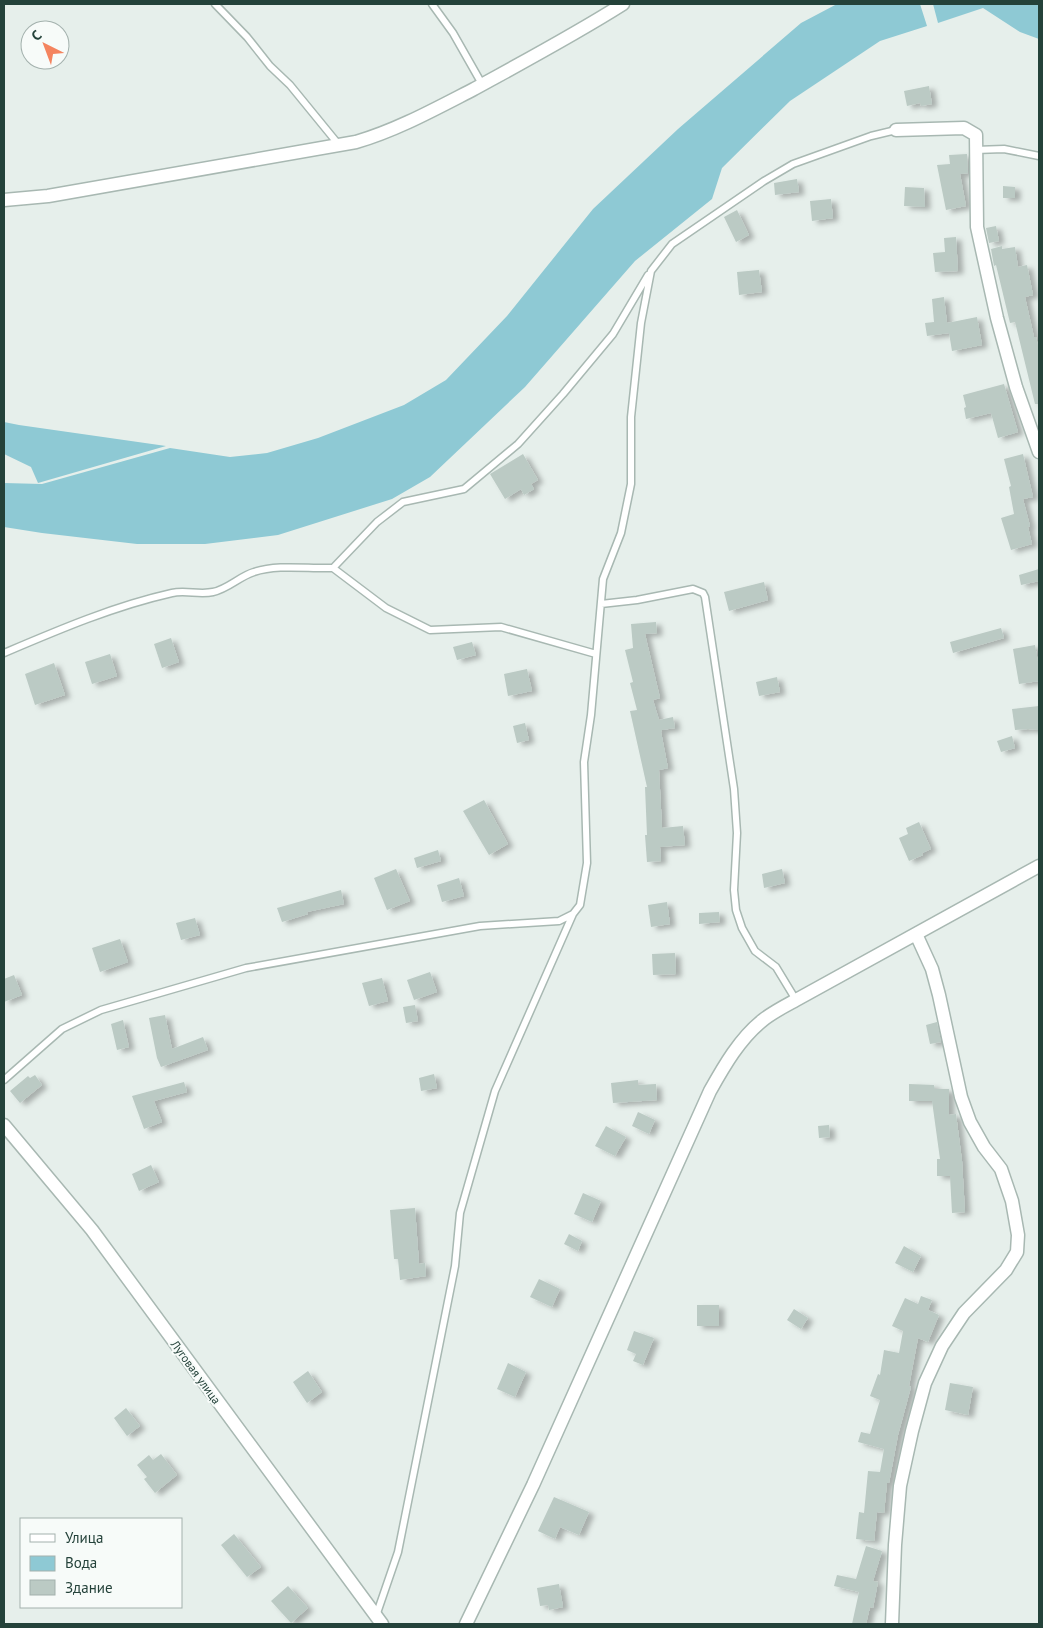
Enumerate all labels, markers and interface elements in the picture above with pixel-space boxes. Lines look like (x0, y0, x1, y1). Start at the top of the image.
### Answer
north arrow (20, 20, 70, 70)
text: С (27, 26, 45, 45)
street label: Луговая улица (167, 1336, 224, 1407)
legend (20, 1518, 182, 1608)
text: Улица (65, 1528, 103, 1547)
text: Вода (65, 1553, 97, 1572)
text: Здание (65, 1578, 113, 1597)

